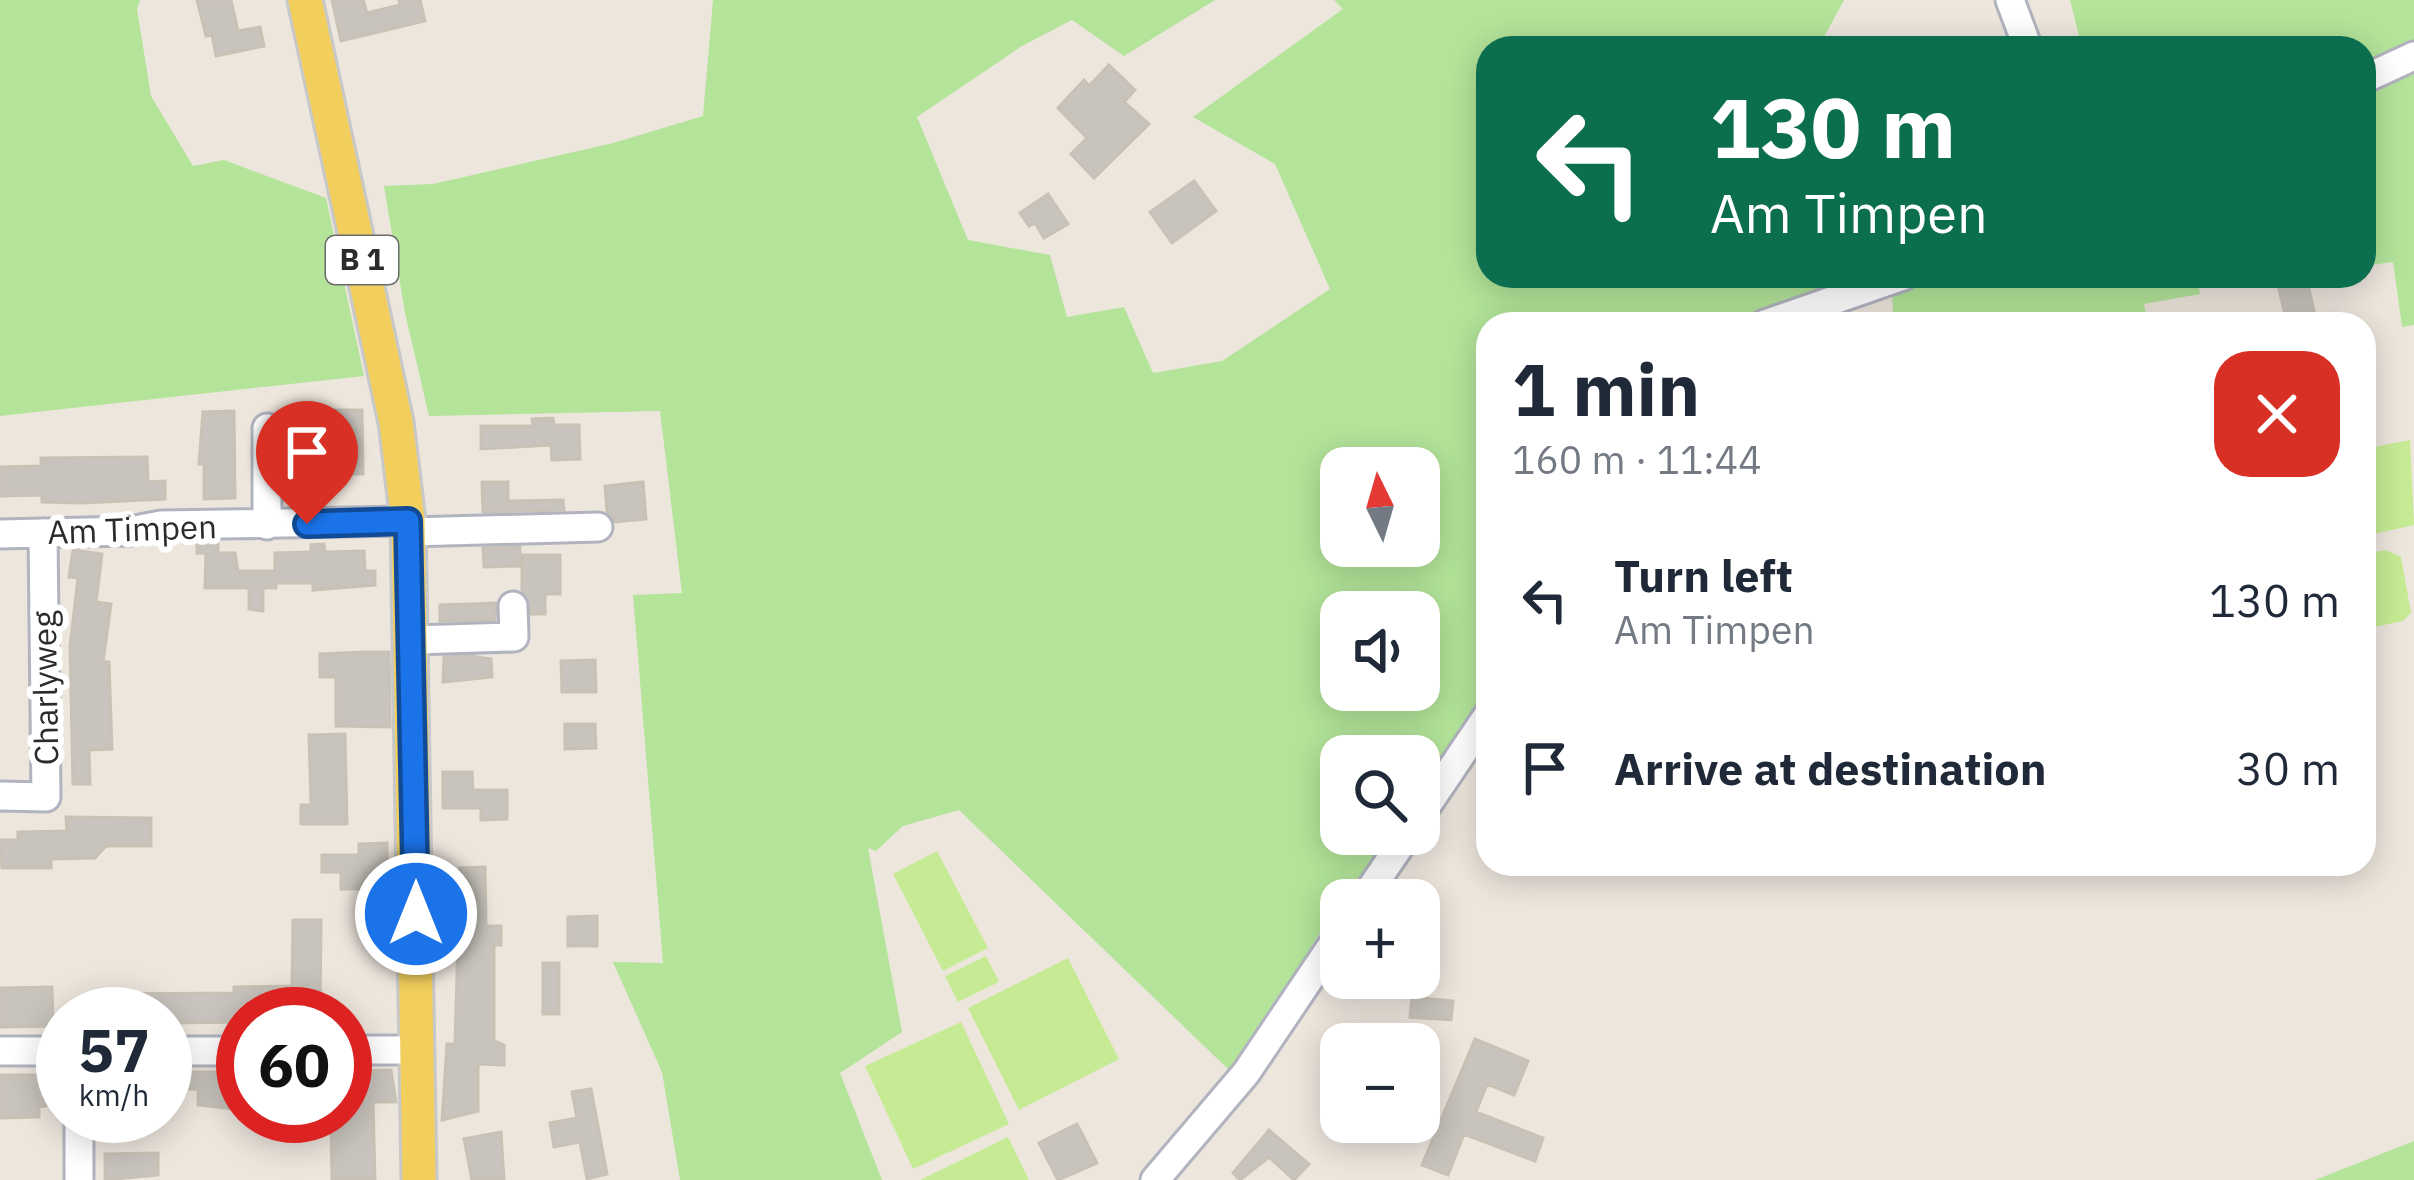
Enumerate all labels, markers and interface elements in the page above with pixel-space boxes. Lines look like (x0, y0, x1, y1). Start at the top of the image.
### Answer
text: 130 m (1710, 72, 1956, 181)
icon: left (1512, 84, 1668, 240)
text: Am Timpen (1710, 178, 1988, 248)
road number: B 1 (326, 236, 398, 284)
text: 1 min (1512, 342, 1700, 436)
button: close (2214, 351, 2340, 477)
pin (256, 401, 358, 524)
icon: arrive (274, 419, 340, 485)
text: 160 m · 11:44 (1512, 434, 1762, 485)
north arrow (1320, 447, 1440, 567)
map controls (1320, 447, 1440, 1143)
street label: Am Timpen (46, 504, 218, 553)
text: Turn left (1614, 546, 1793, 604)
icon: left (1512, 567, 1578, 633)
text: 130 m (2209, 571, 2340, 629)
button: sound (1320, 591, 1440, 711)
text: Am Timpen (1614, 604, 1815, 655)
street label: Charlyweg (22, 610, 67, 766)
button: search (1320, 735, 1440, 855)
icon: arrive (1512, 735, 1578, 801)
text: Arrive at destination (1614, 739, 2047, 797)
text: 30 m (2236, 739, 2340, 797)
position arrow (353, 851, 479, 977)
button: + (1320, 879, 1440, 999)
speed limit sign: 60 (216, 987, 372, 1143)
text: 57 (78, 1010, 150, 1089)
button: − (1320, 1023, 1440, 1143)
text: km/h (79, 1075, 149, 1114)

